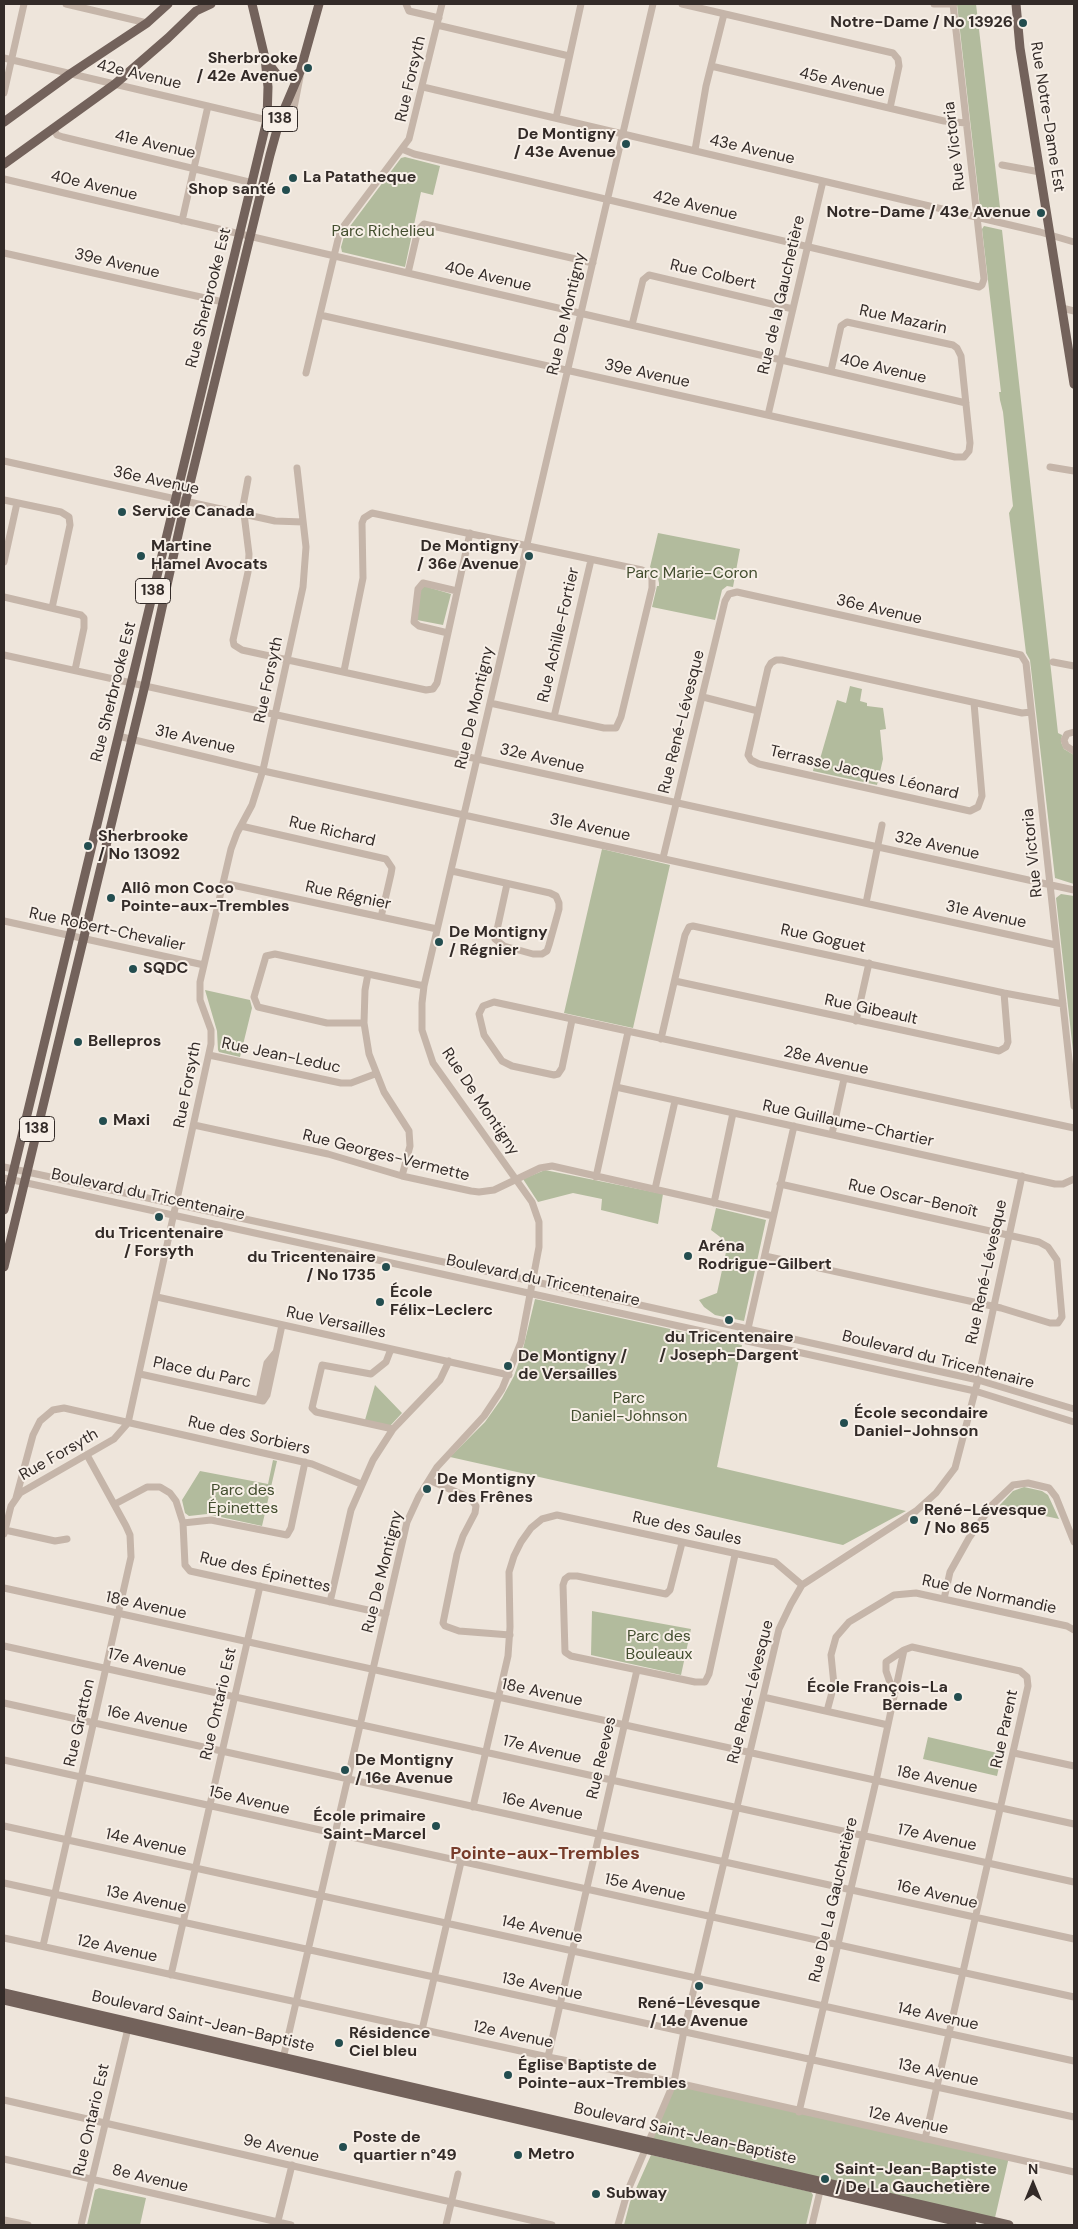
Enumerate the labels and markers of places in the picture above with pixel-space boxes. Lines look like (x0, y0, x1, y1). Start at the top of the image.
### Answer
place label: Notre-Dame / No 13926 (830, 13, 1013, 33)
marker: Notre-Dame / No 13926 (1017, 17, 1029, 29)
place label: Sherbrooke / 42e Avenue (196, 49, 298, 87)
marker: Sherbrooke / 42e Avenue (302, 62, 314, 74)
place label: De Montigny / 43e Avenue (514, 125, 616, 163)
marker: De Montigny / 43e Avenue (620, 138, 632, 150)
place label: La Patatheque (303, 168, 416, 188)
marker: La Patatheque (287, 172, 299, 184)
place label: Shop santé (188, 180, 276, 200)
marker: Shop santé (280, 184, 292, 196)
place label: Notre-Dame / 43e Avenue (826, 203, 1031, 223)
marker: Notre-Dame / 43e Avenue (1035, 207, 1047, 219)
place label: Service Canada (132, 502, 255, 522)
marker: Service Canada (116, 506, 128, 518)
place label: Martine Hamel Avocats (151, 537, 268, 575)
place label: De Montigny / 36e Avenue (417, 537, 519, 575)
marker: Martine Hamel Avocats (135, 550, 147, 562)
marker: De Montigny / 36e Avenue (523, 550, 535, 562)
place label: Sherbrooke / No 13092 (98, 827, 188, 865)
marker: Sherbrooke / No 13092 (82, 840, 94, 852)
place label: Allô mon Coco Pointe-aux-Trembles (121, 879, 290, 917)
marker: Allô mon Coco Pointe-aux-Trembles (105, 892, 117, 904)
place label: De Montigny / Régnier (449, 923, 548, 961)
marker: De Montigny / Régnier (433, 936, 445, 948)
place label: SQDC (143, 959, 188, 979)
marker: SQDC (127, 963, 139, 975)
place label: Bellepros (88, 1032, 161, 1052)
marker: Bellepros (72, 1036, 84, 1048)
place label: Maxi (113, 1111, 150, 1131)
marker: Maxi (97, 1115, 109, 1127)
marker: du Tricentenaire / Forsyth (153, 1211, 165, 1223)
place label: du Tricentenaire / Forsyth (94, 1224, 224, 1262)
place label: Aréna Rodrigue-Gilbert (698, 1237, 832, 1275)
place label: du Tricentenaire / No 1735 (247, 1248, 376, 1286)
marker: Aréna Rodrigue-Gilbert (682, 1250, 694, 1262)
marker: du Tricentenaire / No 1735 (380, 1261, 392, 1273)
place label: École Félix-Leclerc (390, 1283, 493, 1321)
marker: École Félix-Leclerc (374, 1296, 386, 1308)
marker: du Tricentenaire / Joseph-Dargent (723, 1314, 735, 1326)
place label: du Tricentenaire / Joseph-Dargent (659, 1328, 799, 1366)
place label: De Montigny / de Versailles (518, 1347, 627, 1385)
marker: De Montigny / de Versailles (502, 1360, 514, 1372)
place label: École secondaire Daniel-Johnson (854, 1404, 988, 1442)
marker: École secondaire Daniel-Johnson (838, 1417, 850, 1429)
place label: De Montigny / des Frênes (437, 1470, 536, 1508)
marker: De Montigny / des Frênes (421, 1483, 433, 1495)
place label: René-Lévesque / No 865 (924, 1501, 1047, 1539)
marker: René-Lévesque / No 865 (908, 1514, 920, 1526)
place label: École François-La Bernade (807, 1678, 948, 1716)
marker: École François-La Bernade (952, 1691, 964, 1703)
place label: De Montigny / 16e Avenue (355, 1751, 454, 1789)
marker: De Montigny / 16e Avenue (339, 1764, 351, 1776)
place label: École primaire Saint-Marcel (313, 1807, 426, 1845)
marker: École primaire Saint-Marcel (430, 1820, 442, 1832)
marker: René-Lévesque / 14e Avenue (693, 1980, 705, 1992)
place label: René-Lévesque / 14e Avenue (638, 1994, 760, 2032)
place label: Résidence Ciel bleu (349, 2024, 430, 2062)
marker: Résidence Ciel bleu (333, 2037, 345, 2049)
place label: Église Baptiste de Pointe-aux-Trembles (518, 2056, 687, 2094)
marker: Église Baptiste de Pointe-aux-Trembles (502, 2069, 514, 2081)
place label: Poste de quartier n°49 (353, 2128, 457, 2166)
marker: Poste de quartier n°49 (337, 2141, 349, 2153)
place label: Metro (528, 2145, 575, 2165)
marker: Metro (512, 2149, 524, 2161)
place label: Saint-Jean-Baptiste / De La Gauchetière (835, 2160, 997, 2198)
marker: Saint-Jean-Baptiste / De La Gauchetière (819, 2173, 831, 2185)
place label: Subway (606, 2184, 667, 2204)
marker: Subway (590, 2188, 602, 2200)

